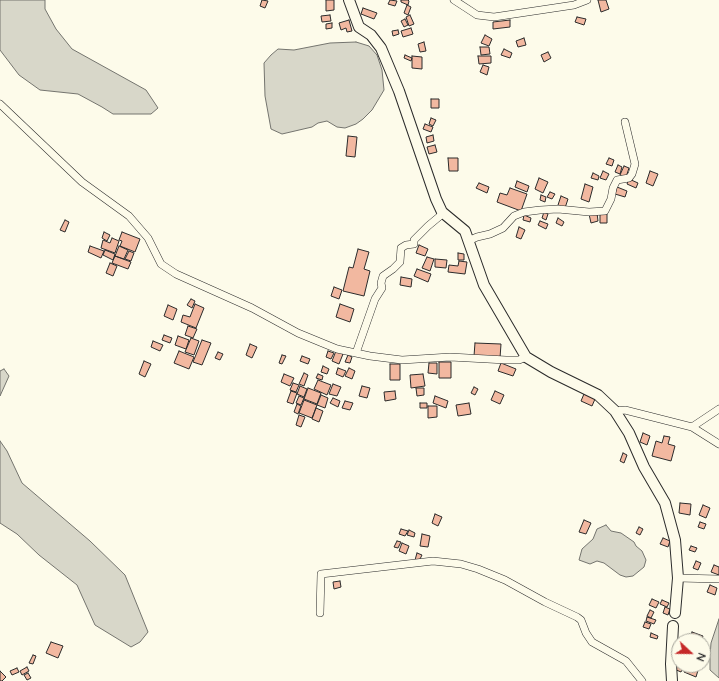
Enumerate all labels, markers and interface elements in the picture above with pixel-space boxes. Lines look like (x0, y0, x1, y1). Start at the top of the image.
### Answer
north arrow (671, 633, 711, 673)
text: N (693, 651, 709, 663)

